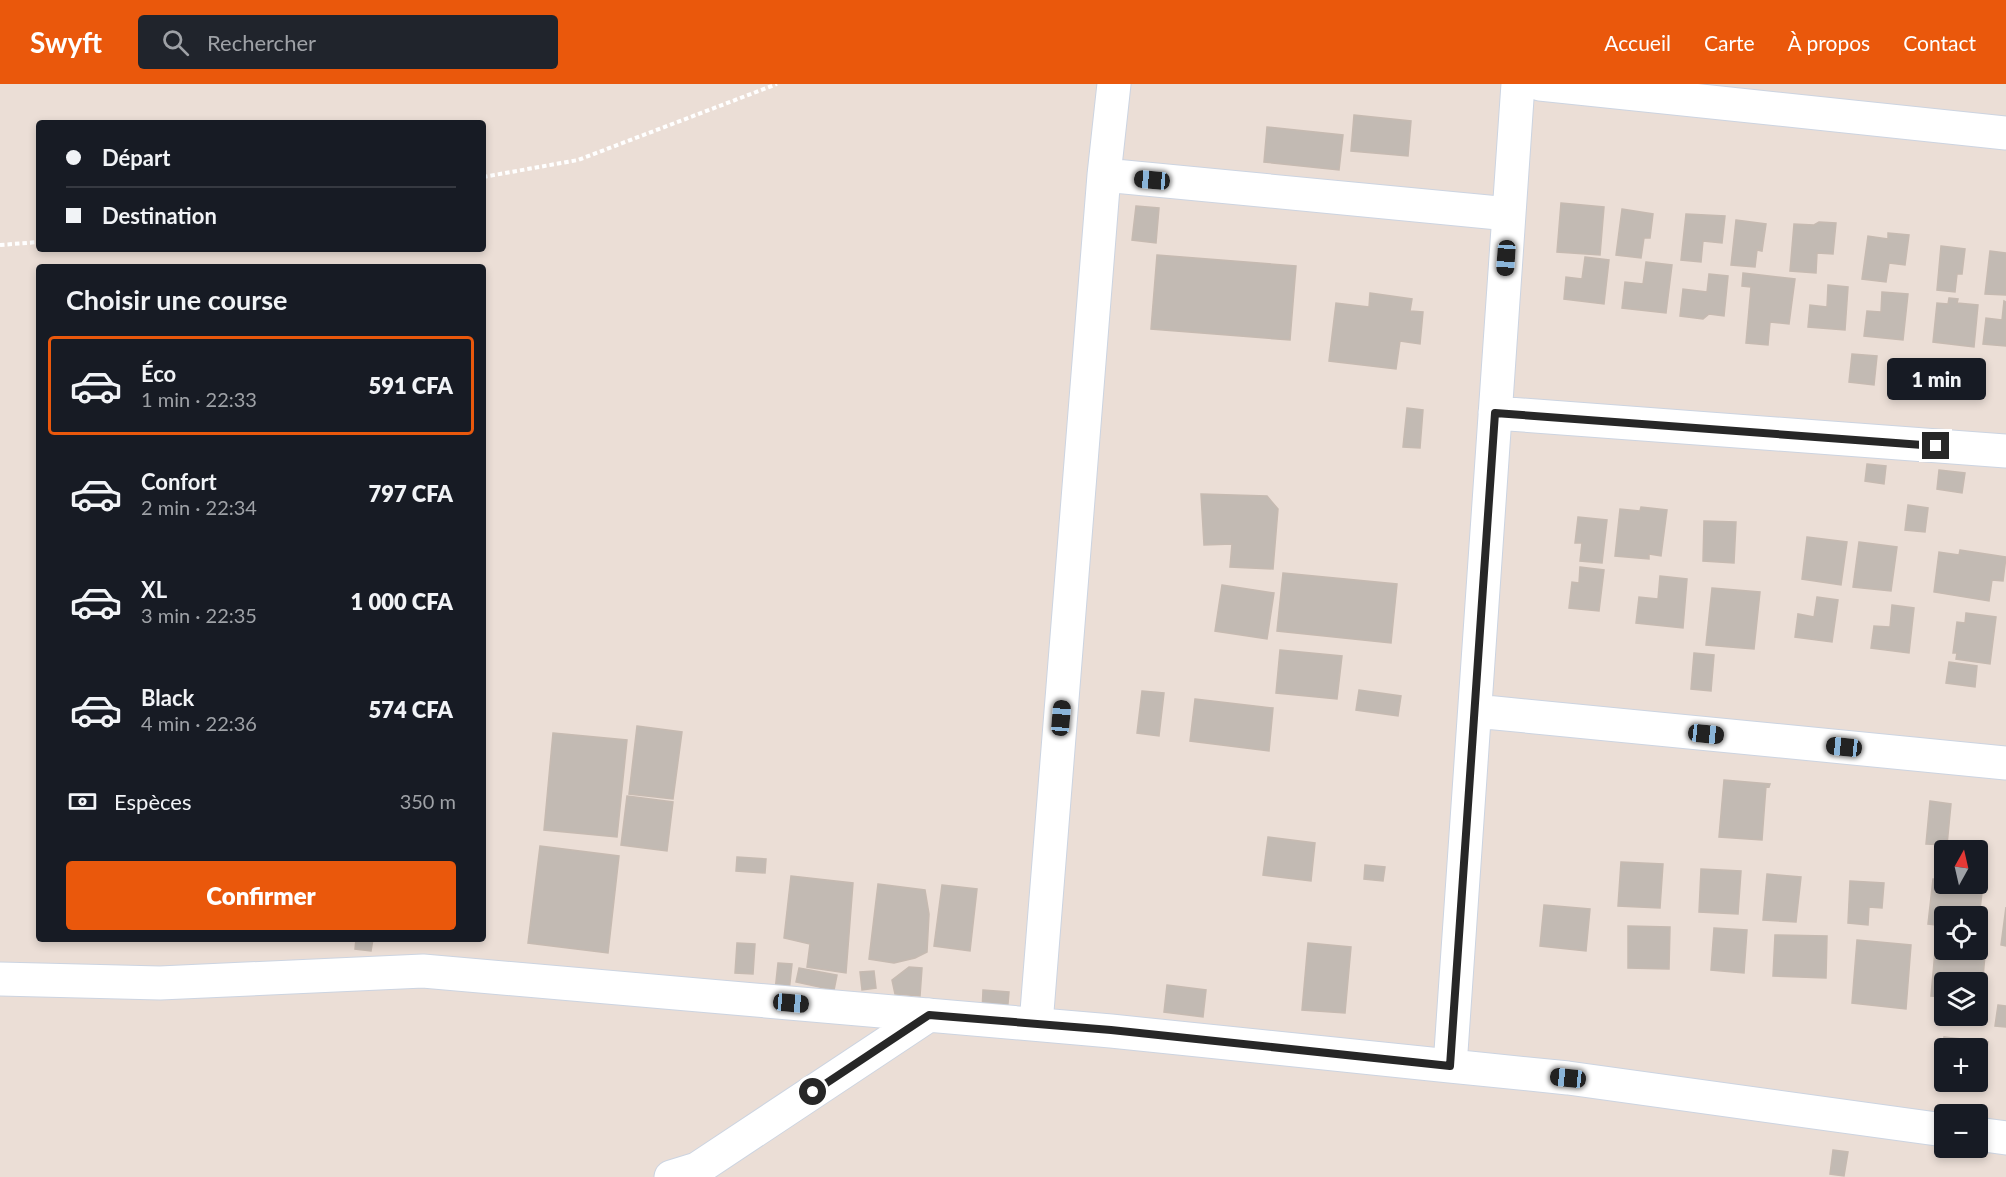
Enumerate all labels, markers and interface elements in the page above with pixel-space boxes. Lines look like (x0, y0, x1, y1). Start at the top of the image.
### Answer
search box (138, 15, 558, 69)
text: Swyft (30, 25, 102, 59)
icon: search (159, 26, 192, 59)
text: Rechercher (207, 29, 316, 56)
text: Accueil (1604, 30, 1671, 55)
text: Carte (1704, 30, 1755, 55)
text: À propos (1788, 30, 1870, 55)
text: Contact (1903, 30, 1976, 55)
text: Départ (102, 144, 170, 171)
car (1133, 169, 1171, 191)
text: Destination (102, 202, 217, 229)
car (1496, 239, 1516, 277)
text: Choisir une course (66, 283, 288, 316)
icon: car (69, 359, 123, 413)
callout: 1 min (1886, 359, 1986, 401)
text: Éco (141, 360, 176, 387)
text: 1 min (1912, 367, 1961, 391)
text: 591 CFA (368, 372, 453, 399)
text: 1 min · 22:33 (141, 387, 257, 411)
route end (1922, 432, 1949, 459)
icon: car (69, 467, 123, 521)
text: Confort (141, 468, 217, 495)
text: 797 CFA (368, 480, 453, 507)
text: 2 min · 22:34 (141, 495, 257, 519)
icon: car (69, 575, 123, 629)
text: XL (141, 576, 167, 603)
text: 1 000 CFA (351, 588, 453, 615)
text: 3 min · 22:35 (141, 603, 257, 627)
icon: car (69, 683, 123, 737)
text: Black (141, 684, 194, 711)
text: 574 CFA (368, 696, 453, 723)
car (1050, 699, 1072, 737)
text: 4 min · 22:36 (141, 711, 257, 735)
car (1687, 723, 1725, 745)
car (1825, 736, 1863, 758)
icon: cash (66, 785, 99, 818)
text: Espèces (114, 788, 191, 815)
text: 350 m (400, 789, 456, 813)
north arrow (1934, 840, 1988, 894)
map controls (1934, 840, 1988, 1158)
button: Confirmer (66, 861, 456, 930)
button: locate (1934, 906, 1988, 960)
button: layers (1934, 972, 1988, 1026)
car (772, 992, 810, 1014)
button: + (1934, 1038, 1988, 1092)
car (1549, 1067, 1587, 1089)
route start (799, 1078, 826, 1105)
button: − (1934, 1104, 1988, 1158)

